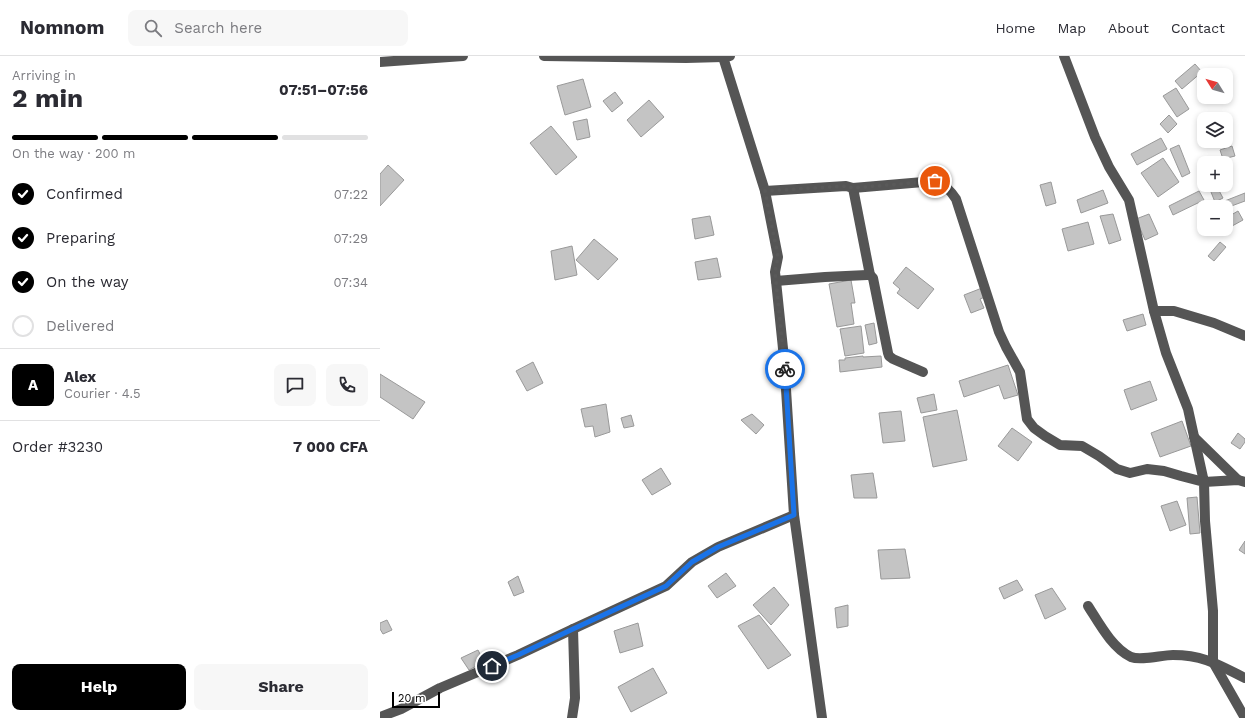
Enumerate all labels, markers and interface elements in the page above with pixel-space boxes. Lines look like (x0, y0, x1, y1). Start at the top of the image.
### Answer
search box (128, 10, 408, 46)
text: Nomnom (20, 16, 104, 39)
icon: search (142, 17, 164, 39)
text: Search here (174, 19, 262, 37)
text: Home (995, 20, 1035, 36)
text: Map (1057, 20, 1086, 36)
text: About (1108, 20, 1149, 36)
text: Contact (1171, 20, 1225, 36)
text: Arriving in (12, 68, 76, 83)
north arrow (1197, 68, 1233, 104)
map controls (1197, 68, 1233, 236)
text: 07:51–07:56 (279, 81, 368, 99)
text: 2 min (12, 83, 83, 113)
button: layers (1197, 112, 1233, 148)
text: On the way · 200 m (12, 146, 136, 161)
button: + (1197, 156, 1233, 192)
pin (918, 164, 952, 198)
icon: bag (924, 170, 946, 192)
icon: check (12, 183, 34, 205)
text: Confirmed (46, 185, 123, 203)
text: 07:22 (334, 187, 368, 202)
button: − (1197, 200, 1233, 236)
icon: check (12, 227, 34, 249)
text: Preparing (46, 229, 115, 247)
text: 07:29 (333, 231, 368, 246)
icon: check (12, 271, 34, 293)
text: On the way (46, 273, 128, 291)
text: 07:34 (334, 275, 368, 290)
text: Delivered (46, 317, 114, 335)
courier (765, 349, 805, 389)
icon: bike (774, 358, 796, 380)
button: chat (274, 364, 316, 406)
button: phone (326, 364, 368, 406)
text: Alex (64, 368, 96, 386)
text: A (28, 376, 38, 394)
text: Courier · 4.5 (64, 386, 141, 401)
text: Order #3230 (12, 438, 103, 456)
text: 7 000 CFA (293, 438, 368, 456)
pin (475, 649, 509, 683)
icon: home (481, 655, 503, 677)
button: Help (12, 664, 186, 710)
button: Share (194, 664, 368, 710)
scale bar (392, 690, 440, 709)
text: 20 m (398, 692, 426, 705)

